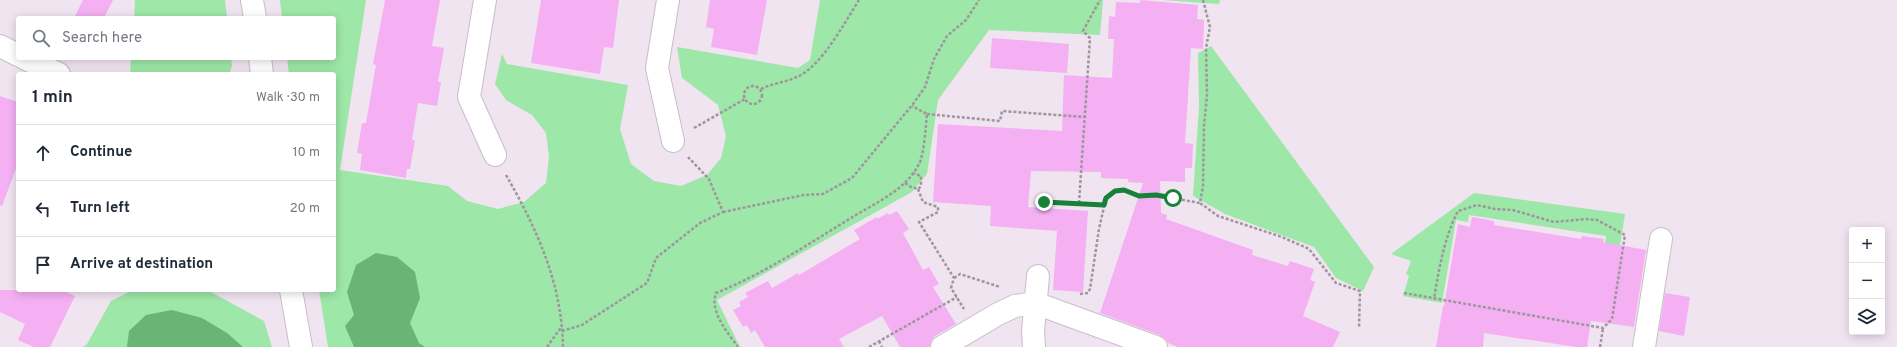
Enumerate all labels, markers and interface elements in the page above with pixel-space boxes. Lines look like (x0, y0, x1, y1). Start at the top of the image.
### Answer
search box (16, 16, 336, 60)
icon: search (30, 27, 52, 49)
text: Search here (62, 29, 142, 48)
text: 1 min (32, 87, 73, 109)
text: Walk · 30 m (256, 90, 320, 106)
icon: ahead (32, 142, 54, 164)
text: Continue (70, 143, 132, 162)
text: 10 m (293, 145, 320, 161)
route start (1164, 189, 1182, 207)
route end (1035, 193, 1053, 211)
icon: left (32, 198, 54, 220)
text: Turn left (70, 199, 130, 218)
text: 20 m (290, 201, 320, 217)
map controls (1849, 227, 1885, 335)
button: + (1849, 227, 1885, 263)
icon: arrive (32, 254, 54, 276)
text: Arrive at destination (70, 255, 213, 274)
button: − (1849, 263, 1885, 299)
button: layers (1849, 299, 1885, 335)

